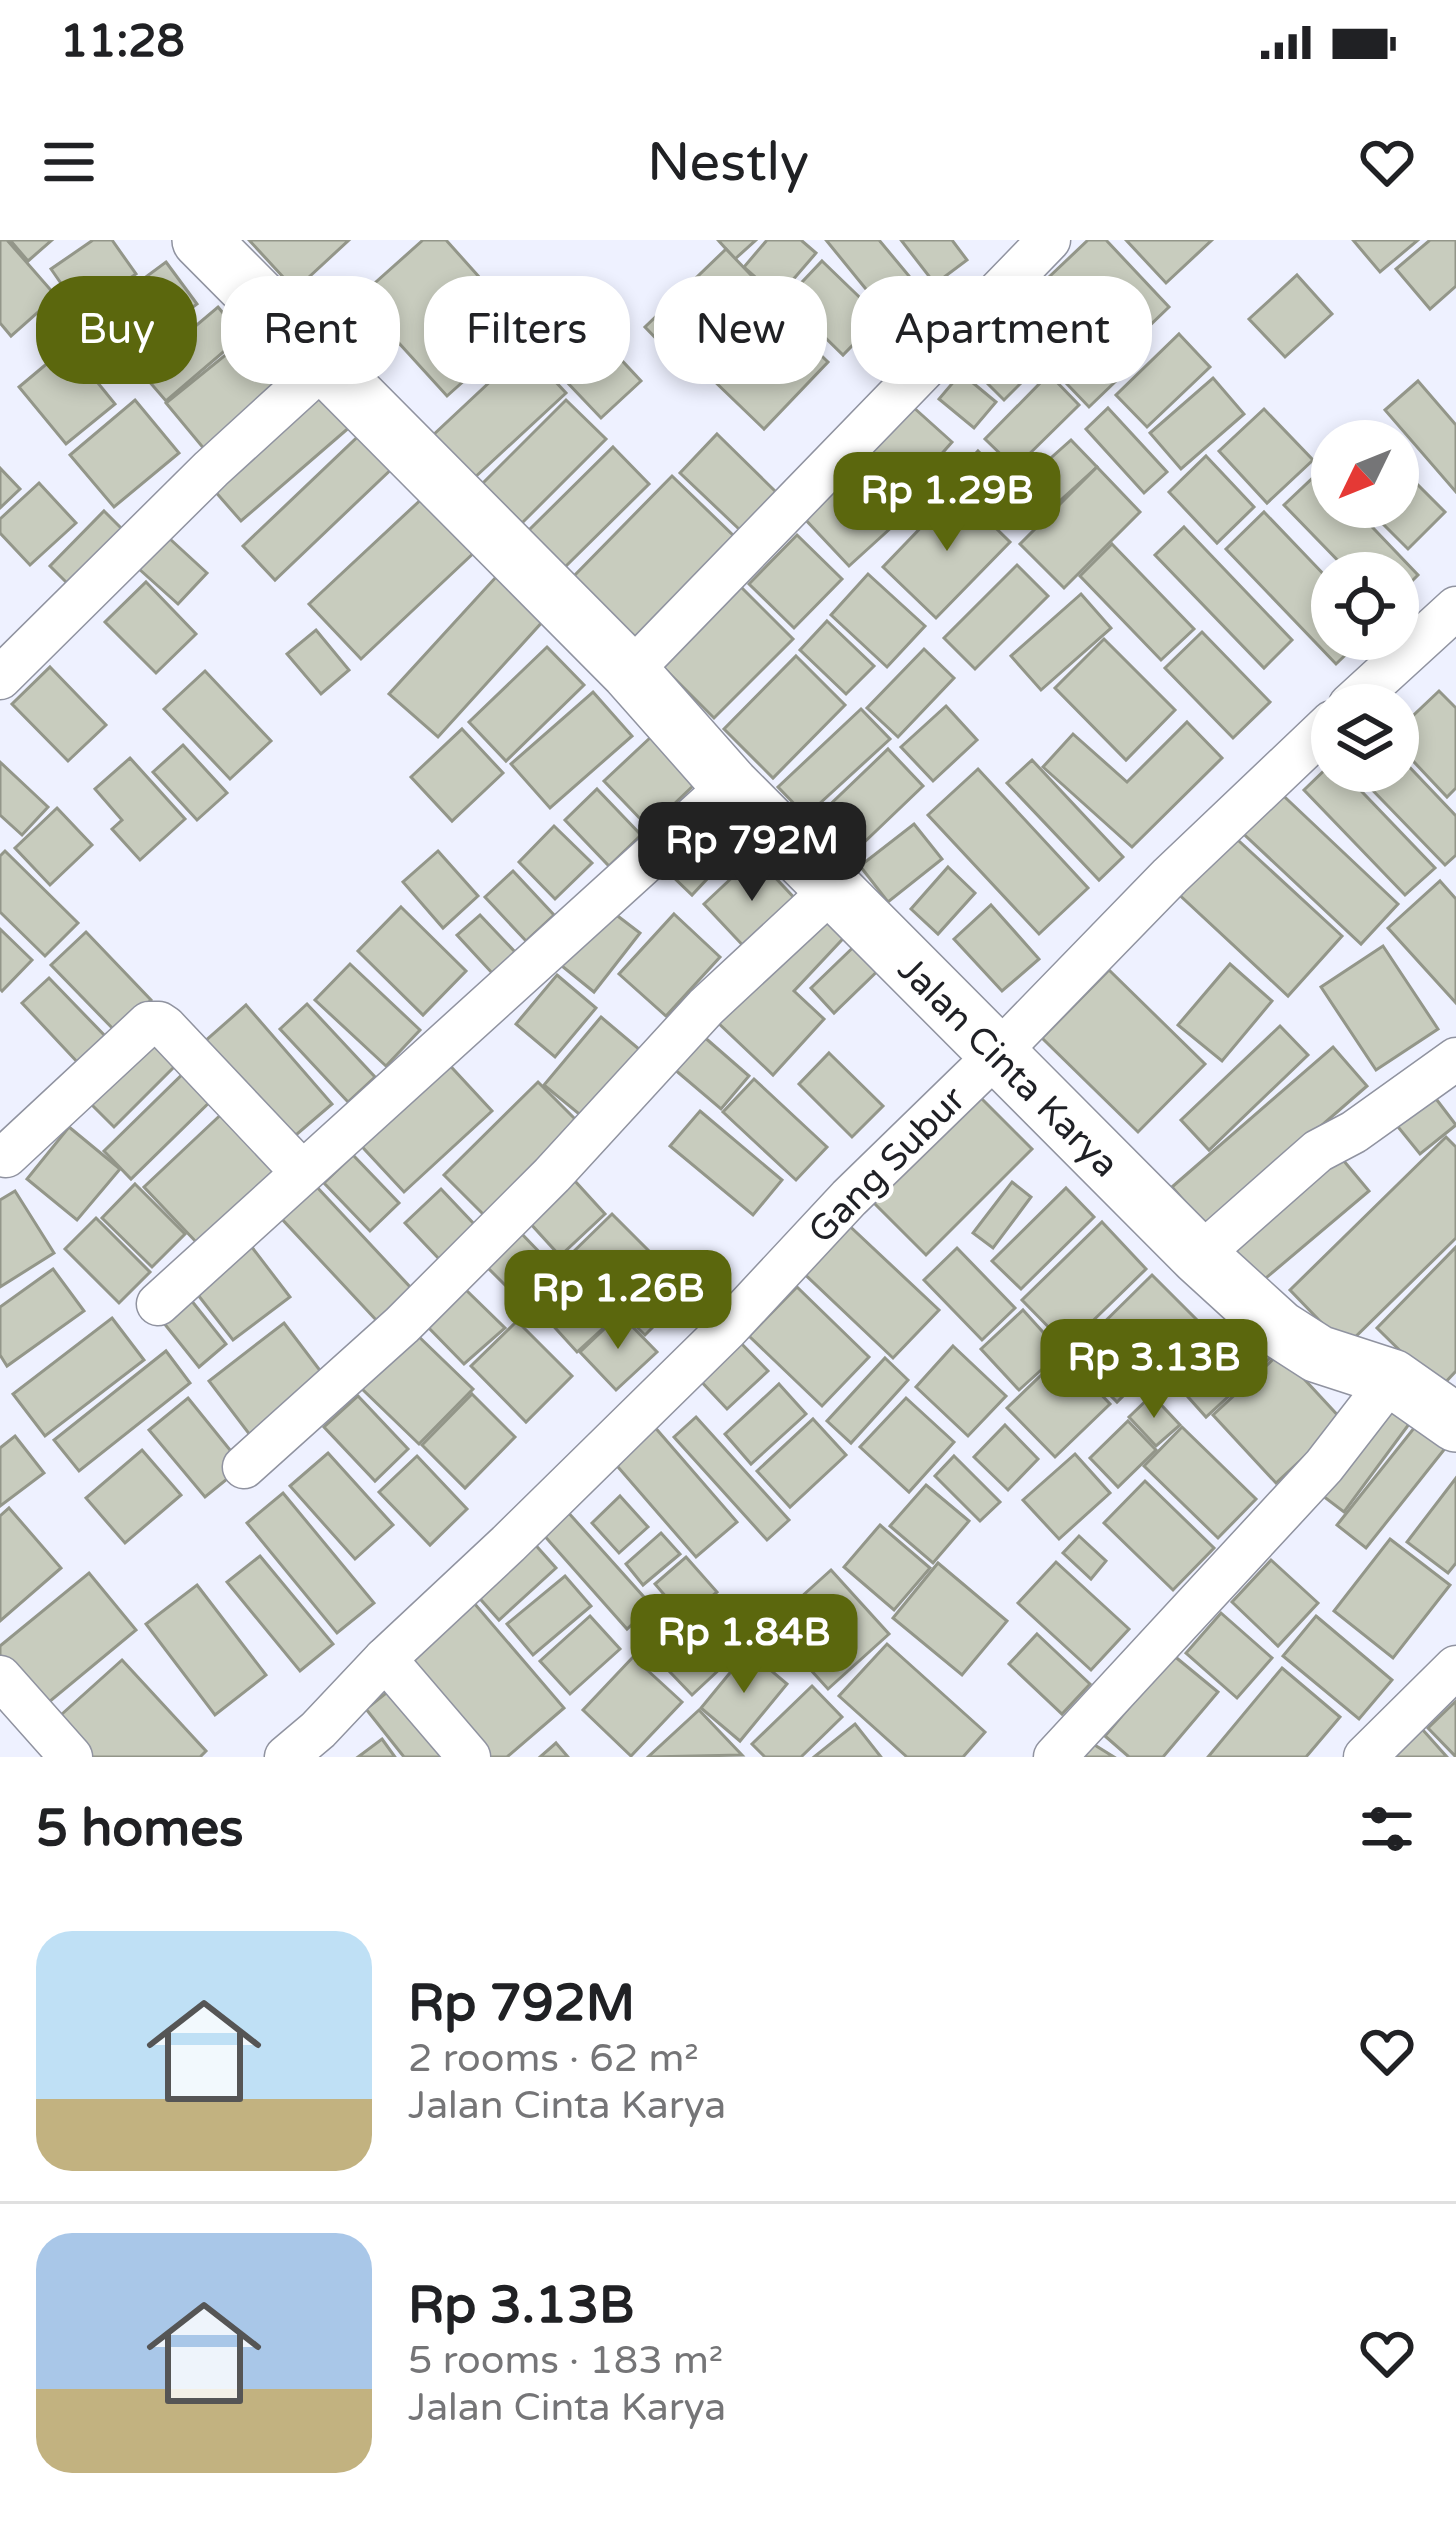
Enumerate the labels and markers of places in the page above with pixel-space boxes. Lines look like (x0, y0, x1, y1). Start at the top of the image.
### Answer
pin: Rp 1.29B (823, 452, 1071, 554)
pin: Rp 792M (641, 802, 863, 904)
pin: Rp 1.26B (494, 1250, 742, 1352)
pin: Rp 3.13B (1030, 1319, 1278, 1421)
pin: Rp 1.84B (620, 1594, 868, 1696)

